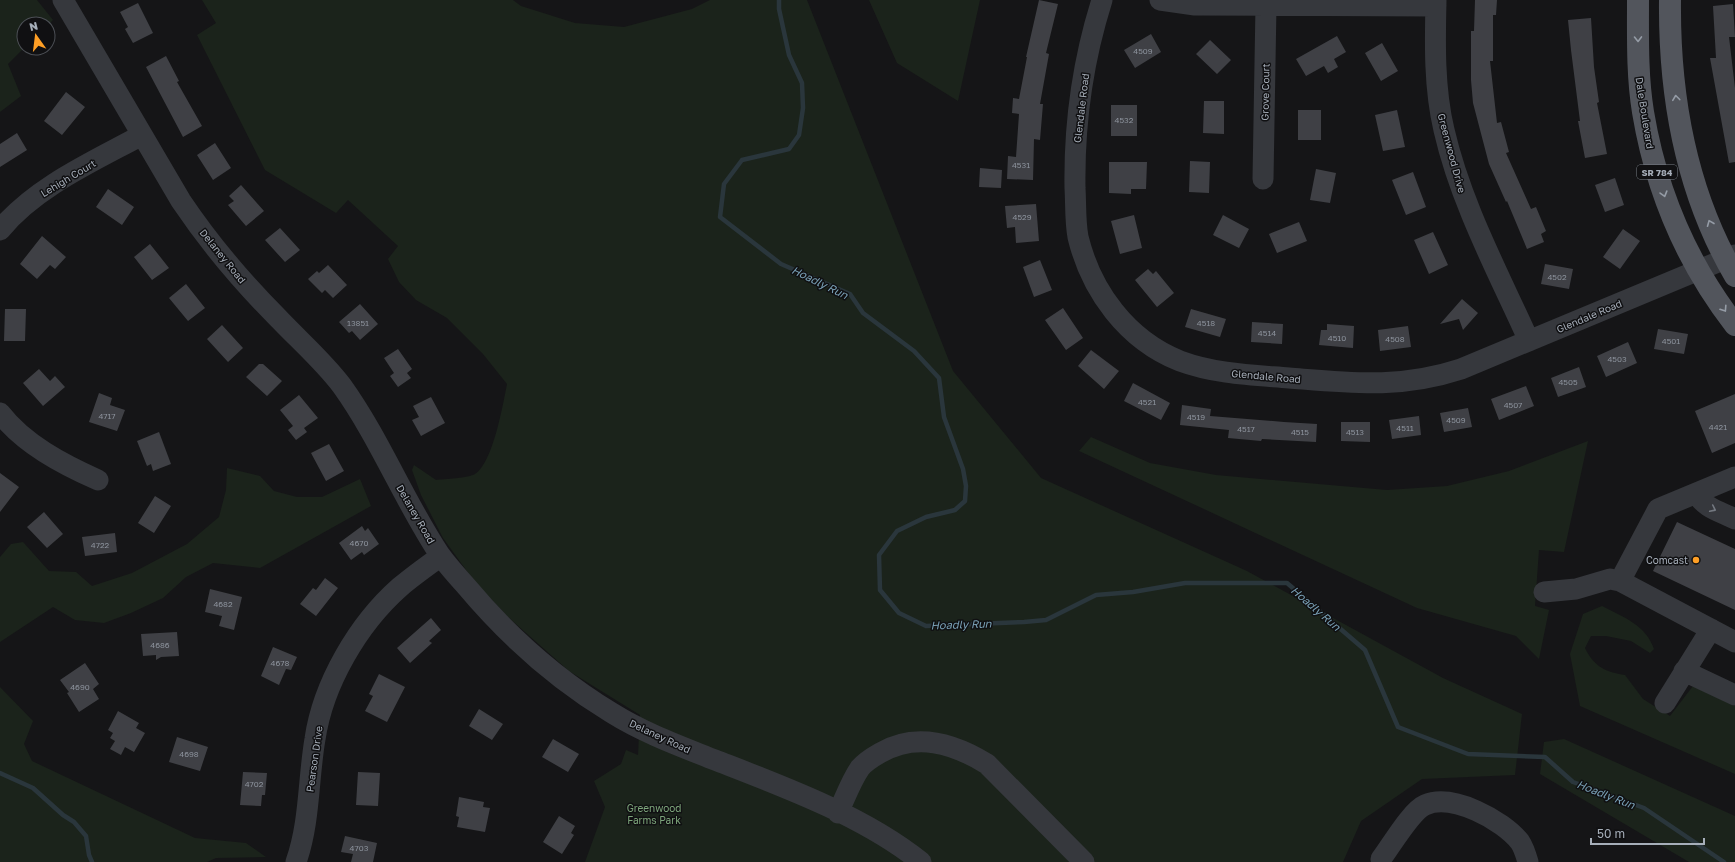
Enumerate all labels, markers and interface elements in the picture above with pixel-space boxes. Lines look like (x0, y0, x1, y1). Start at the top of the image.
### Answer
north arrow (16, 16, 56, 56)
text: N (28, 18, 39, 33)
one-way arrow (1634, 36, 1642, 42)
house number: 4509 (1133, 46, 1153, 56)
street label: Grove Court (1259, 63, 1271, 121)
street label: Glendale Road (1071, 73, 1091, 143)
street label: Dale Boulevard (1633, 76, 1657, 150)
one-way arrow (1672, 95, 1681, 101)
street label: Greenwood Drive (1436, 112, 1468, 194)
house number: 4532 (1115, 115, 1134, 125)
street label: Lehigh Court (38, 157, 98, 199)
house number: 4531 (1012, 160, 1030, 170)
road number: SR 784 (1637, 165, 1677, 179)
one-way arrow (1659, 190, 1668, 197)
house number: 4529 (1013, 212, 1032, 222)
one-way arrow (1707, 220, 1715, 228)
street label: Delaney Road (198, 227, 248, 285)
water label: Hoadly Run (789, 263, 851, 303)
house number: 4502 (1547, 272, 1567, 282)
street label: Glendale Road (1555, 297, 1623, 335)
one-way arrow (1719, 305, 1727, 312)
house number: 13851 (347, 318, 369, 328)
house number: 4518 (1197, 318, 1215, 328)
house number: 4514 (1258, 328, 1276, 338)
house number: 4510 (1328, 333, 1346, 343)
house number: 4508 (1385, 334, 1405, 344)
house number: 4501 (1662, 336, 1680, 346)
house number: 4503 (1607, 354, 1627, 364)
street label: Glendale Road (1231, 367, 1301, 385)
house number: 4505 (1558, 377, 1578, 387)
house number: 4521 (1138, 397, 1156, 407)
house number: 4507 (1504, 400, 1522, 410)
house number: 4717 (98, 411, 116, 421)
house number: 4519 (1187, 412, 1205, 422)
house number: 4509 (1446, 415, 1466, 425)
house number: 4421 (1709, 422, 1727, 432)
house number: 4511 (1396, 423, 1414, 433)
house number: 4517 (1237, 424, 1255, 434)
house number: 4515 (1291, 427, 1309, 437)
house number: 4513 (1346, 427, 1364, 437)
street label: Delaney Road (394, 482, 438, 546)
one-way arrow (1709, 504, 1717, 512)
house number: 4670 (350, 538, 368, 548)
house number: 4722 (91, 540, 110, 550)
place label: Comcast (1646, 554, 1688, 566)
marker: Comcast (1691, 555, 1701, 565)
water label: Hoadly Run (1288, 583, 1344, 634)
house number: 4682 (213, 599, 233, 609)
water label: Hoadly Run (930, 616, 993, 633)
house number: 4686 (150, 640, 170, 650)
house number: 4678 (271, 658, 290, 668)
house number: 4690 (70, 682, 90, 692)
street label: Delaney Road (628, 717, 692, 755)
street label: Pearson Drive (303, 725, 325, 793)
house number: 4698 (179, 749, 199, 759)
water label: Hoadly Run (1575, 777, 1638, 812)
house number: 4702 (245, 779, 264, 789)
park label: Greenwood Farms Park (627, 802, 681, 826)
scale bar (1591, 820, 1704, 846)
text: 50 m (1597, 826, 1625, 841)
house number: 4703 (350, 843, 369, 853)

